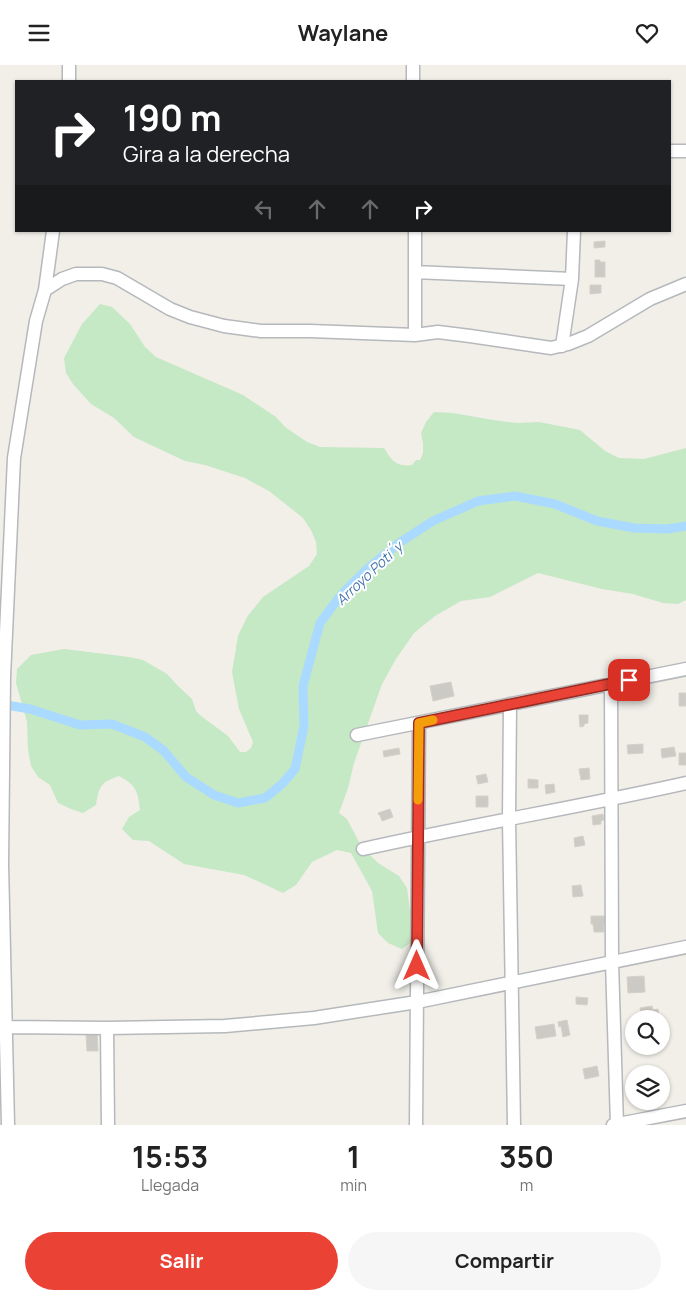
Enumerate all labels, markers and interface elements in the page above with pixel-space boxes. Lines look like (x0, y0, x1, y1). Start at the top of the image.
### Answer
text: Waylane (298, 18, 388, 48)
icon: menu (25, 19, 53, 47)
icon: heart (633, 19, 661, 47)
text: 190 m (123, 94, 222, 142)
icon: right (40, 100, 105, 165)
text: Gira a la derecha (123, 139, 290, 169)
icon: left (250, 195, 278, 223)
icon: ahead (303, 195, 331, 223)
icon: ahead (356, 195, 384, 223)
icon: right (409, 195, 437, 223)
water label: Arroyo Poti´y (332, 535, 408, 609)
pin (608, 659, 650, 701)
icon: arrive (615, 666, 643, 694)
position arrow (390, 939, 442, 991)
map controls (625, 1010, 670, 1110)
button: search (625, 1010, 670, 1055)
button: layers (625, 1065, 670, 1110)
text: 15:53 (132, 1136, 208, 1177)
text: 1 (347, 1136, 360, 1177)
text: 350 (499, 1136, 554, 1177)
text: Llegada (141, 1174, 199, 1196)
text: min (340, 1174, 367, 1196)
text: m (520, 1174, 533, 1196)
button: Salir (25, 1232, 338, 1290)
button: Compartir (348, 1232, 661, 1290)

